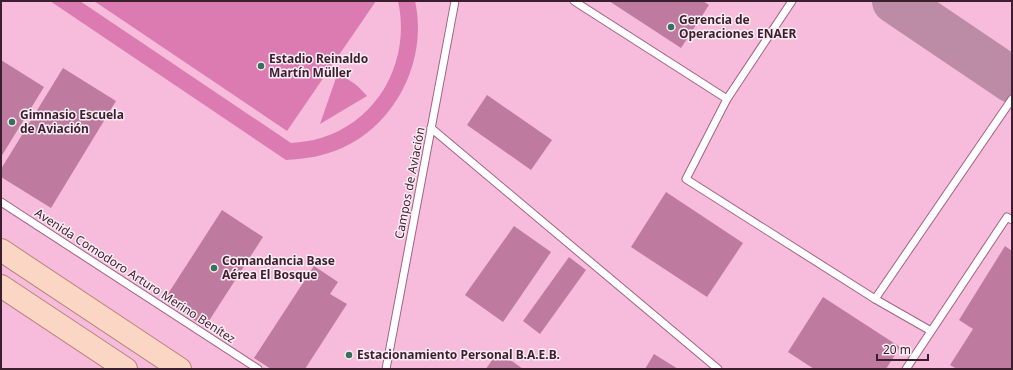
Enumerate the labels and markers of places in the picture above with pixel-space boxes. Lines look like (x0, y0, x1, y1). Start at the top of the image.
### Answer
place label: Gerencia de Operaciones ENAER (679, 11, 796, 42)
marker: Gerencia de Operaciones ENAER (666, 22, 676, 32)
place label: Estadio Reinaldo Martín Müller (269, 50, 368, 81)
marker: Estadio Reinaldo Martín Müller (256, 61, 266, 71)
place label: Gimnasio Escuela de Aviación (20, 106, 124, 137)
marker: Gimnasio Escuela de Aviación (7, 117, 17, 127)
place label: Comandancia Base Aérea El Bosque (222, 252, 335, 283)
marker: Comandancia Base Aérea El Bosque (209, 263, 219, 273)
place label: Estacionamiento Personal B.A.E.B. (357, 346, 560, 363)
marker: Estacionamiento Personal B.A.E.B. (344, 350, 354, 360)

